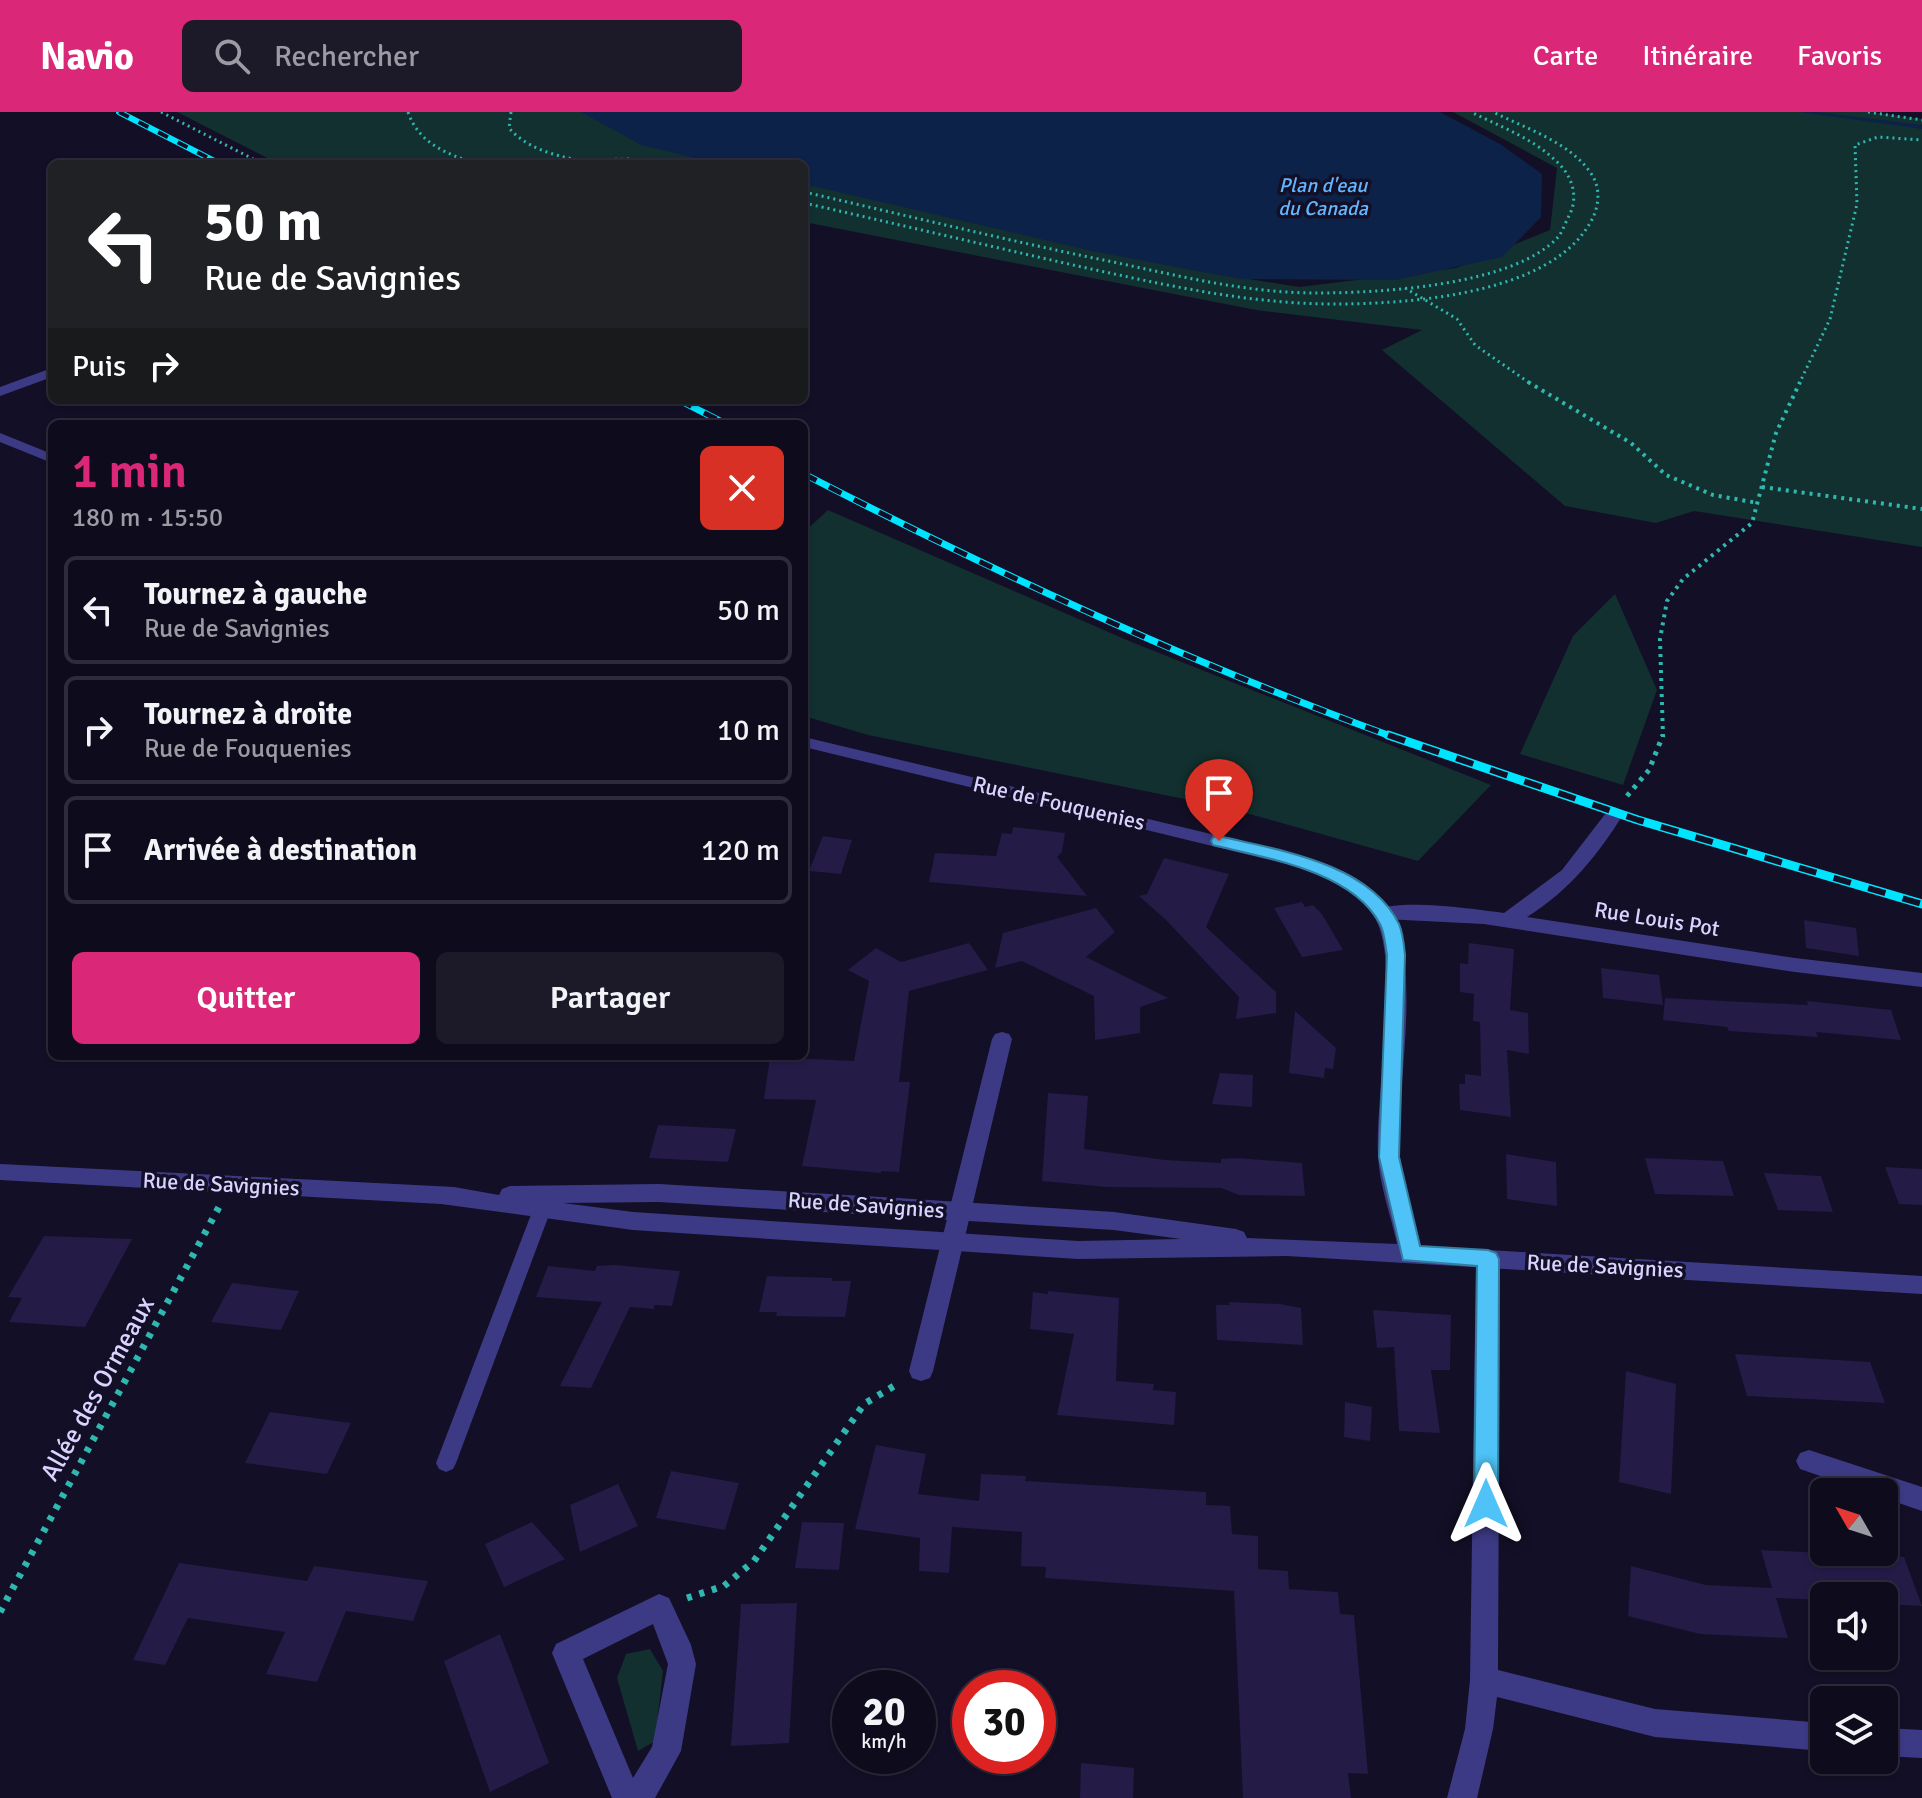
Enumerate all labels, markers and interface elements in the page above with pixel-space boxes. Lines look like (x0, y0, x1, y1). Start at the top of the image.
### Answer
search box (182, 20, 742, 92)
text: Navio (40, 33, 134, 80)
icon: search (210, 34, 254, 78)
text: Rechercher (274, 38, 419, 75)
text: Carte (1533, 39, 1598, 73)
text: Itinéraire (1642, 39, 1753, 73)
text: Favoris (1797, 39, 1882, 73)
water label: Plan d'eau du Canada (1278, 173, 1369, 221)
text: 50 m (204, 187, 322, 256)
icon: left (72, 192, 176, 296)
text: Rue de Savignies (204, 256, 461, 301)
icon: right (142, 344, 186, 388)
text: Puis (72, 348, 126, 385)
text: 1 min (72, 442, 187, 501)
button: close (700, 446, 784, 530)
text: 180 m · 15:50 (72, 502, 223, 534)
text: Tournez à gauche (144, 576, 367, 613)
icon: left (76, 588, 120, 632)
text: 50 m (717, 592, 780, 629)
text: Rue de Savignies (144, 613, 330, 645)
text: Tournez à droite (144, 696, 352, 733)
icon: right (76, 708, 120, 752)
text: 10 m (717, 712, 780, 749)
text: Rue de Fouquenies (144, 733, 352, 765)
pin (1185, 759, 1253, 841)
street label: Rue de Fouquenies (970, 770, 1148, 836)
icon: arrive (1197, 771, 1241, 815)
icon: arrive (76, 828, 120, 872)
text: Arrivée à destination (144, 832, 417, 869)
text: 120 m (701, 832, 780, 869)
street label: Rue Louis Pot (1593, 896, 1722, 942)
button: Quitter (72, 952, 420, 1044)
button: Partager (436, 952, 784, 1044)
street label: Rue de Savignies (142, 1166, 300, 1202)
street label: Rue de Savignies (787, 1186, 945, 1224)
street label: Rue de Savignies (1526, 1248, 1684, 1284)
street label: Allée des Ormeaux (34, 1291, 162, 1487)
position arrow (1444, 1462, 1528, 1546)
north arrow (1810, 1478, 1898, 1566)
map controls (1810, 1478, 1898, 1774)
button: sound (1810, 1582, 1898, 1670)
speed limit sign: 30 (952, 1670, 1056, 1774)
button: layers (1810, 1686, 1898, 1774)
text: 20 (862, 1687, 906, 1737)
text: km/h (861, 1729, 907, 1754)

